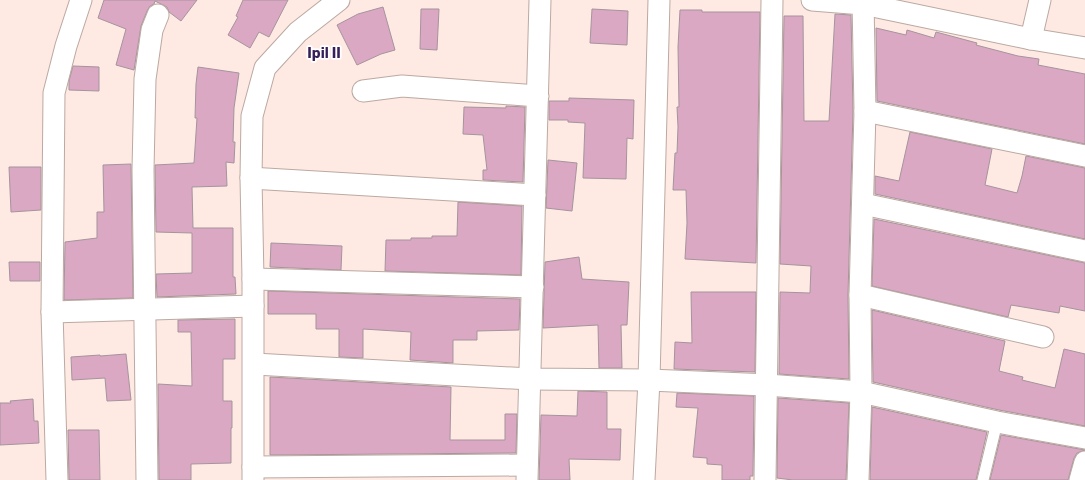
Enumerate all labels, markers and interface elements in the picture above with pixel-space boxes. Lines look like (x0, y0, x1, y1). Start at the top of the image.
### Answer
district label: Ipil II (307, 45, 341, 62)

